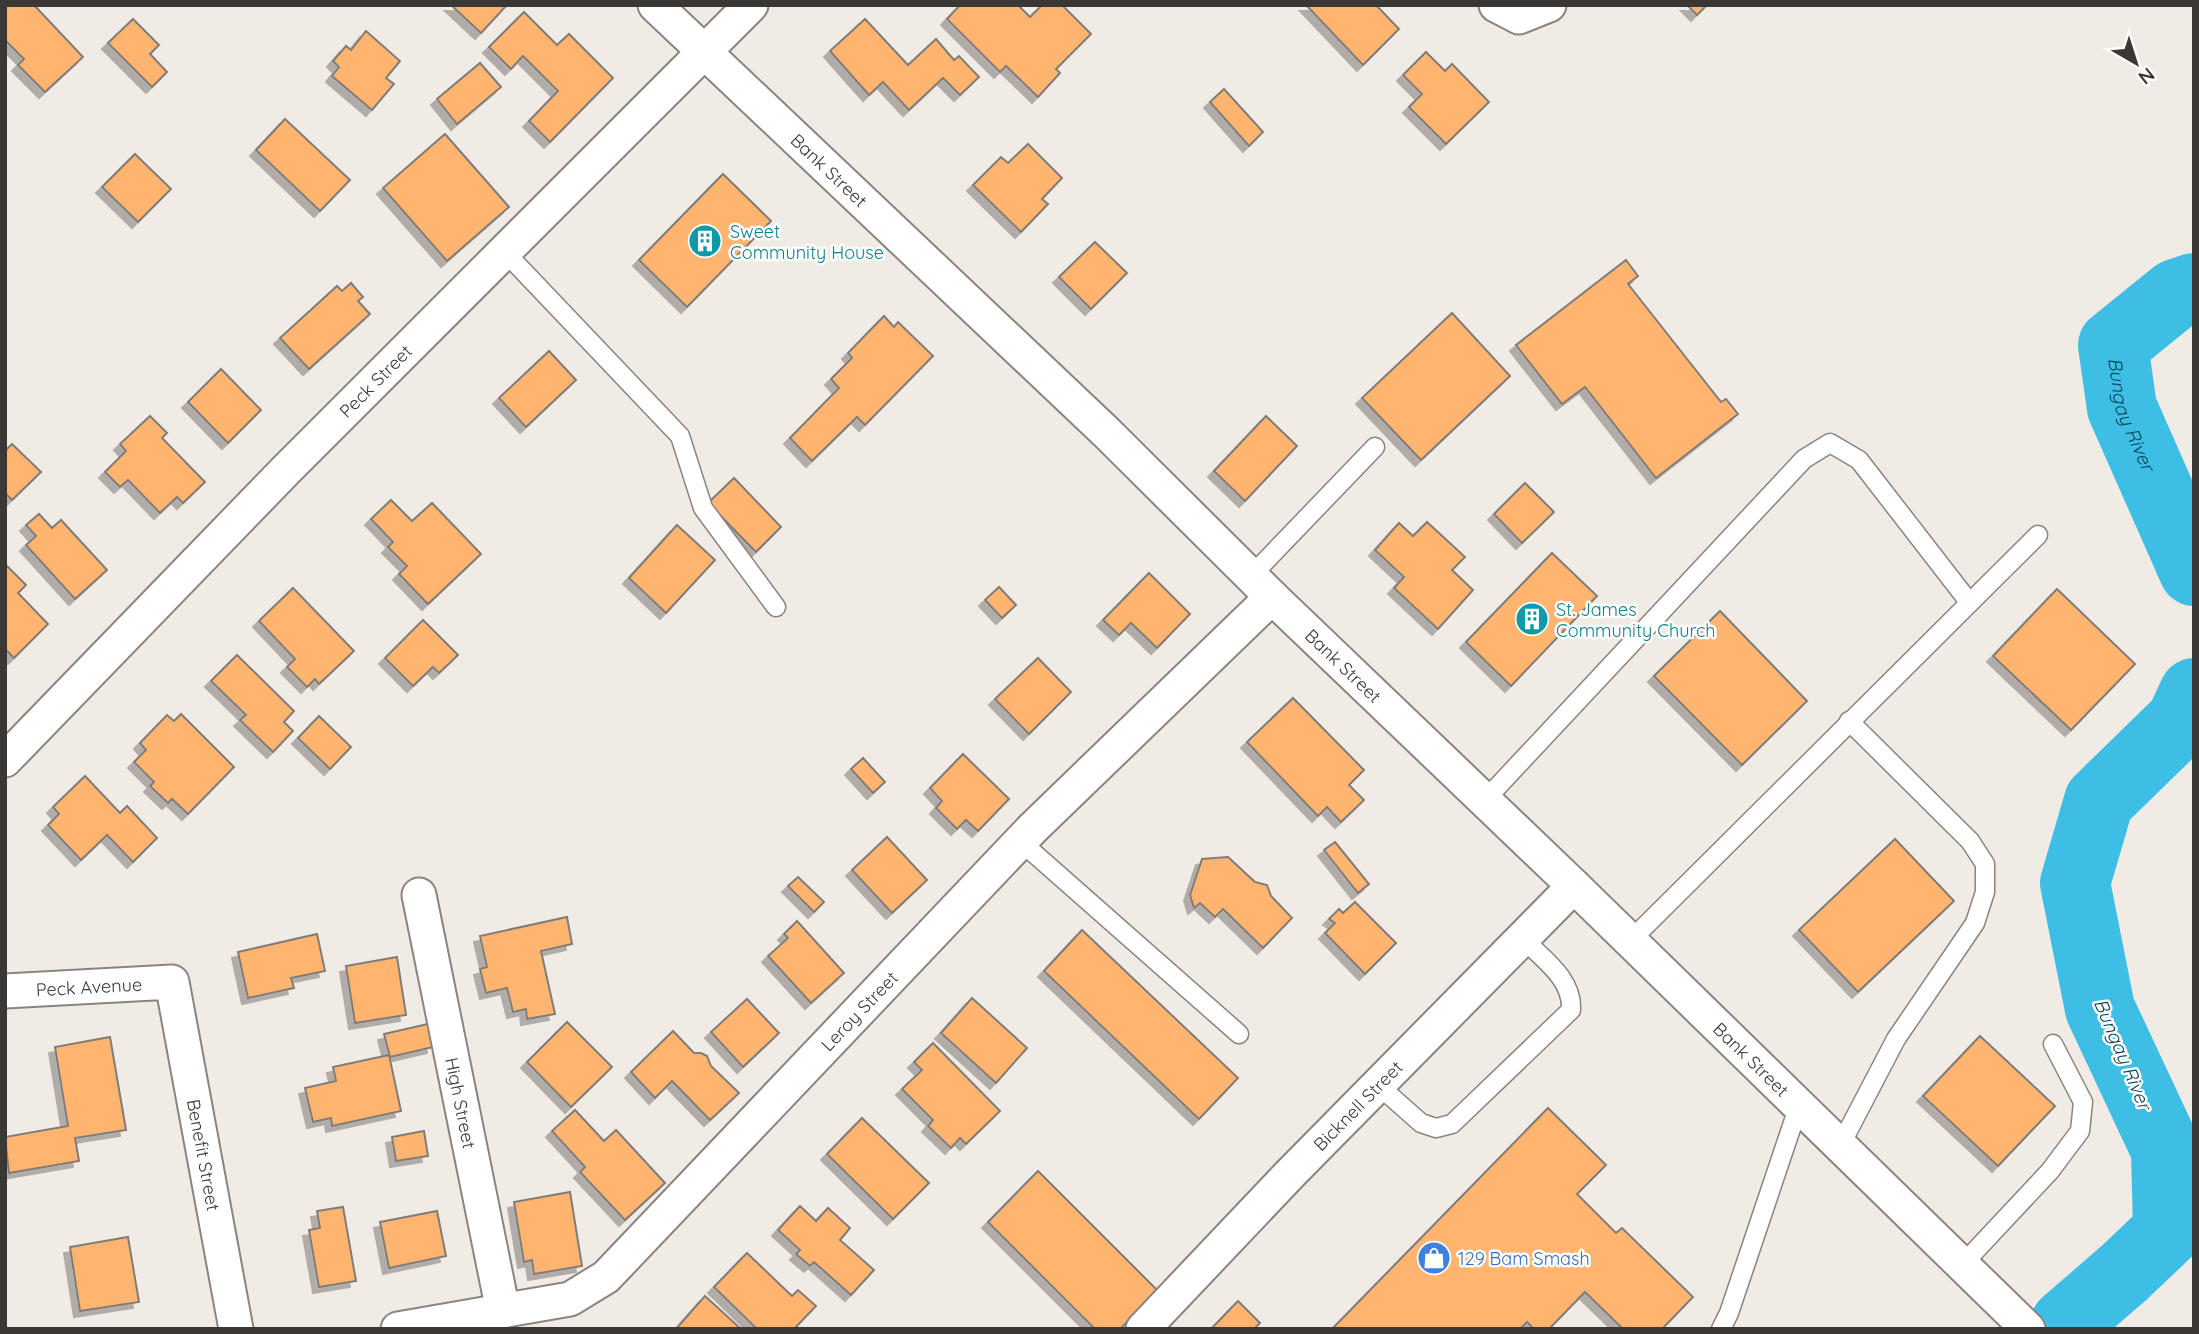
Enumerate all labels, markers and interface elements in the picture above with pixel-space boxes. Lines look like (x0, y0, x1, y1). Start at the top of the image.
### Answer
north arrow (2101, 28, 2171, 98)
text: N (2134, 62, 2160, 90)
street label: Bank Street (786, 128, 872, 212)
place label: Sweet Community House (730, 220, 884, 264)
building icon: Sweet Community House (686, 222, 724, 260)
street label: Peck Street (334, 339, 417, 422)
water label: Bungay River (2103, 356, 2161, 477)
place label: St. James Community Church (1556, 598, 1716, 642)
building icon: St. James Community Church (1513, 600, 1551, 638)
street label: Bank Street (1301, 624, 1386, 707)
street label: Leroy Street (816, 966, 902, 1056)
street label: Peck Avenue (35, 972, 143, 1001)
water label: Bungay River (2089, 995, 2158, 1116)
street label: Bank Street (1709, 1017, 1794, 1101)
street label: High Street (441, 1055, 481, 1150)
street label: Bicknell Street (1308, 1055, 1407, 1155)
street label: Benefit Street (182, 1097, 225, 1213)
shop icon: 129 Bam Smash (1415, 1239, 1453, 1277)
place label: 129 Bam Smash (1458, 1247, 1590, 1270)

